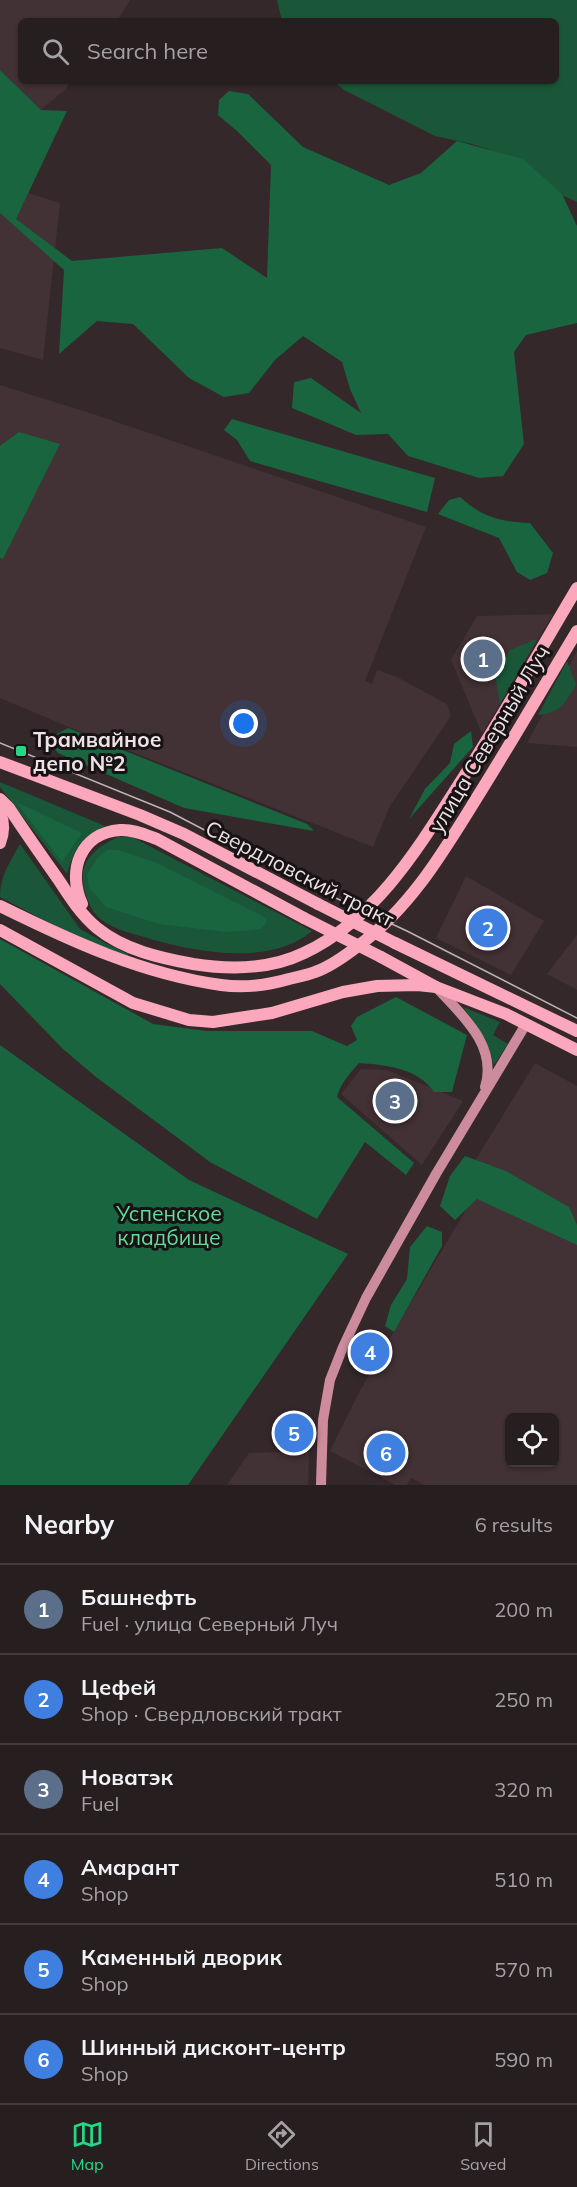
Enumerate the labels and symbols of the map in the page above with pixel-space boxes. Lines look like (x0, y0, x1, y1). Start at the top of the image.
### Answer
pin: 1 (464, 636, 502, 682)
street label: улица Северный Луч (423, 641, 555, 837)
your location (229, 709, 258, 738)
place label: Трамвайное депо №2 (33, 726, 162, 776)
marker: Трамвайное депо №2 (14, 744, 28, 758)
street label: Свердловский тракт (201, 814, 399, 932)
pin: 2 (468, 906, 508, 950)
pin: 3 (376, 1078, 414, 1124)
park label: Успенское кладбище (115, 1200, 222, 1250)
pin: 4 (350, 1330, 389, 1374)
pin: 5 (274, 1410, 314, 1456)
pin: 6 (366, 1430, 406, 1476)

